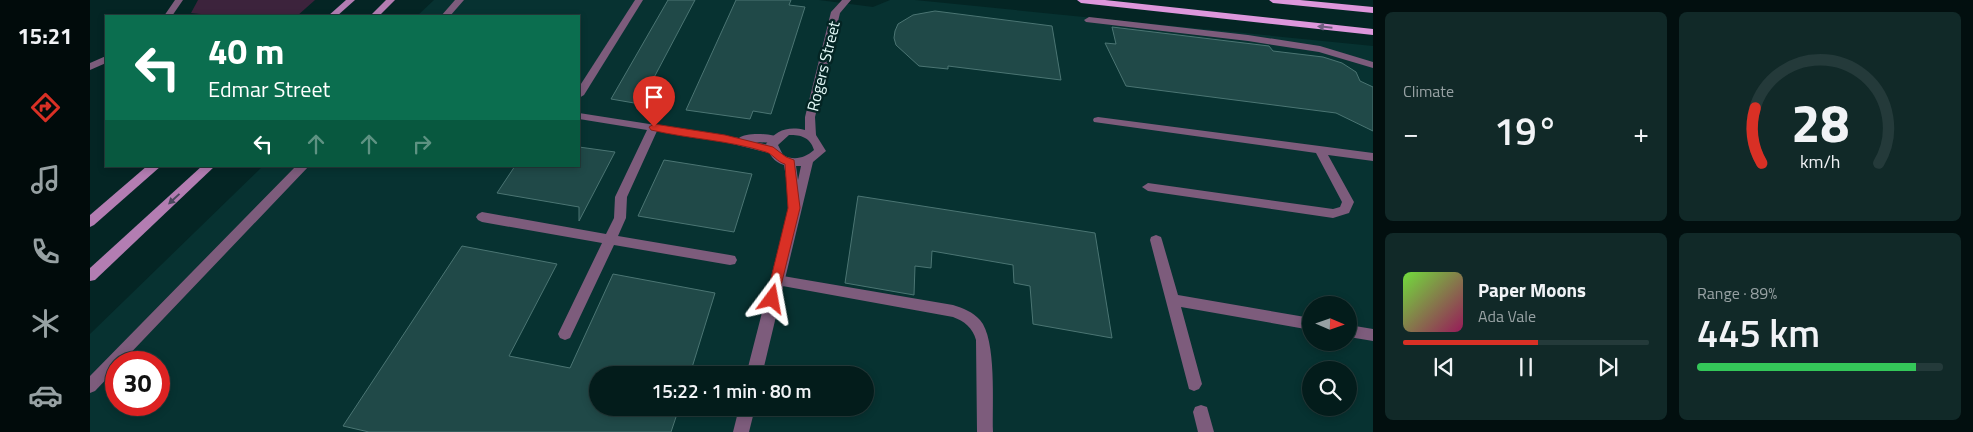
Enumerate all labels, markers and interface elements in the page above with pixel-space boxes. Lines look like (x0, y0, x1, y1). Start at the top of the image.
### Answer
street label: Rogers Street (800, 18, 846, 114)
text: 15:21 (18, 19, 72, 53)
one-way arrow (1316, 23, 1332, 31)
text: 40 m (208, 24, 284, 78)
icon: left (125, 35, 190, 100)
text: Edmar Street (208, 72, 330, 106)
pin (633, 76, 675, 127)
text: Climate (1403, 79, 1454, 103)
icon: arrive (640, 83, 668, 111)
text: 28 (1791, 83, 1849, 162)
icon: directions (28, 90, 63, 125)
text: 19° (1494, 102, 1558, 160)
text: − (1403, 111, 1419, 154)
text: + (1633, 111, 1649, 154)
icon: left (249, 130, 277, 158)
icon: ahead (302, 130, 330, 158)
icon: ahead (355, 130, 383, 158)
icon: right (408, 130, 436, 158)
text: km/h (1800, 148, 1840, 175)
icon: music (28, 162, 63, 197)
one-way arrow (168, 193, 180, 205)
icon: phone (28, 234, 63, 269)
position arrow (745, 272, 797, 324)
text: Paper Moons (1478, 275, 1586, 304)
text: Range · 89% (1697, 281, 1777, 305)
north arrow (1302, 296, 1358, 351)
map controls (1302, 296, 1357, 416)
text: Ada Vale (1478, 304, 1536, 328)
text: 445 km (1697, 304, 1820, 362)
icon: climate (28, 306, 63, 341)
speed limit sign: 30 (105, 351, 170, 416)
icon: previous (1430, 353, 1458, 381)
icon: pause (1512, 353, 1540, 381)
icon: next (1594, 353, 1622, 381)
button: search (1302, 361, 1357, 416)
text: 15:22 · 1 min · 80 m (652, 376, 811, 405)
icon: car (28, 378, 63, 413)

